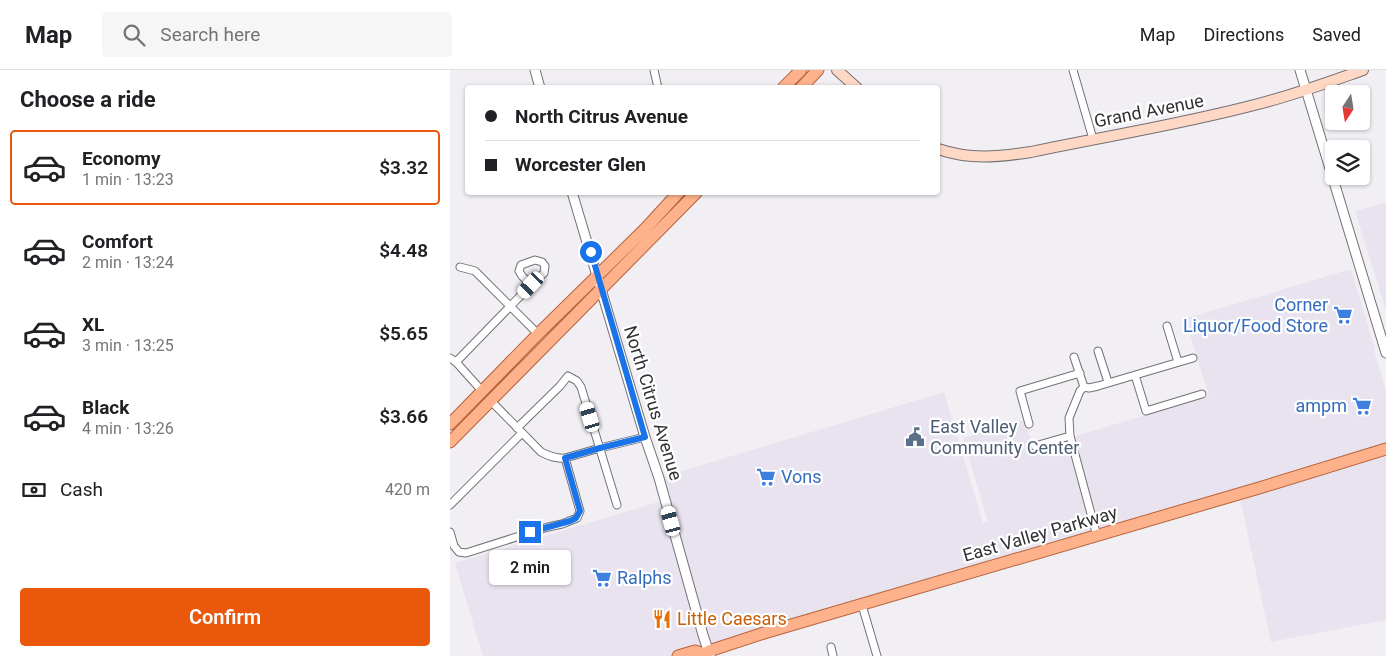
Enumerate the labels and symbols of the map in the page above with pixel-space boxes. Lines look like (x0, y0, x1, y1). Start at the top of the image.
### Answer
north arrow (1325, 85, 1370, 130)
street label: Grand Avenue (1092, 90, 1205, 131)
route start (580, 241, 602, 263)
car (515, 269, 546, 301)
place label: Corner Liquor/Food Store (1183, 294, 1328, 336)
supermarket icon: Corner Liquor/Food Store (1332, 304, 1354, 326)
street label: North Citrus Avenue (620, 323, 687, 483)
place label: ampm (1296, 395, 1347, 416)
supermarket icon: ampm (1351, 395, 1373, 417)
car (578, 400, 601, 434)
place label: East Valley Community Center (930, 416, 1079, 458)
public building icon: East Valley Community Center (904, 426, 926, 448)
supermarket icon: Vons (755, 466, 777, 488)
place label: Vons (781, 466, 822, 487)
street label: East Valley Parkway (960, 501, 1120, 566)
car (659, 505, 682, 537)
route end (519, 521, 541, 543)
callout: 2 min (489, 550, 571, 584)
supermarket icon: Ralphs (591, 567, 613, 589)
place label: Ralphs (617, 567, 672, 588)
restaurant icon: Little Caesars (651, 608, 673, 630)
place label: Little Caesars (677, 608, 787, 629)

